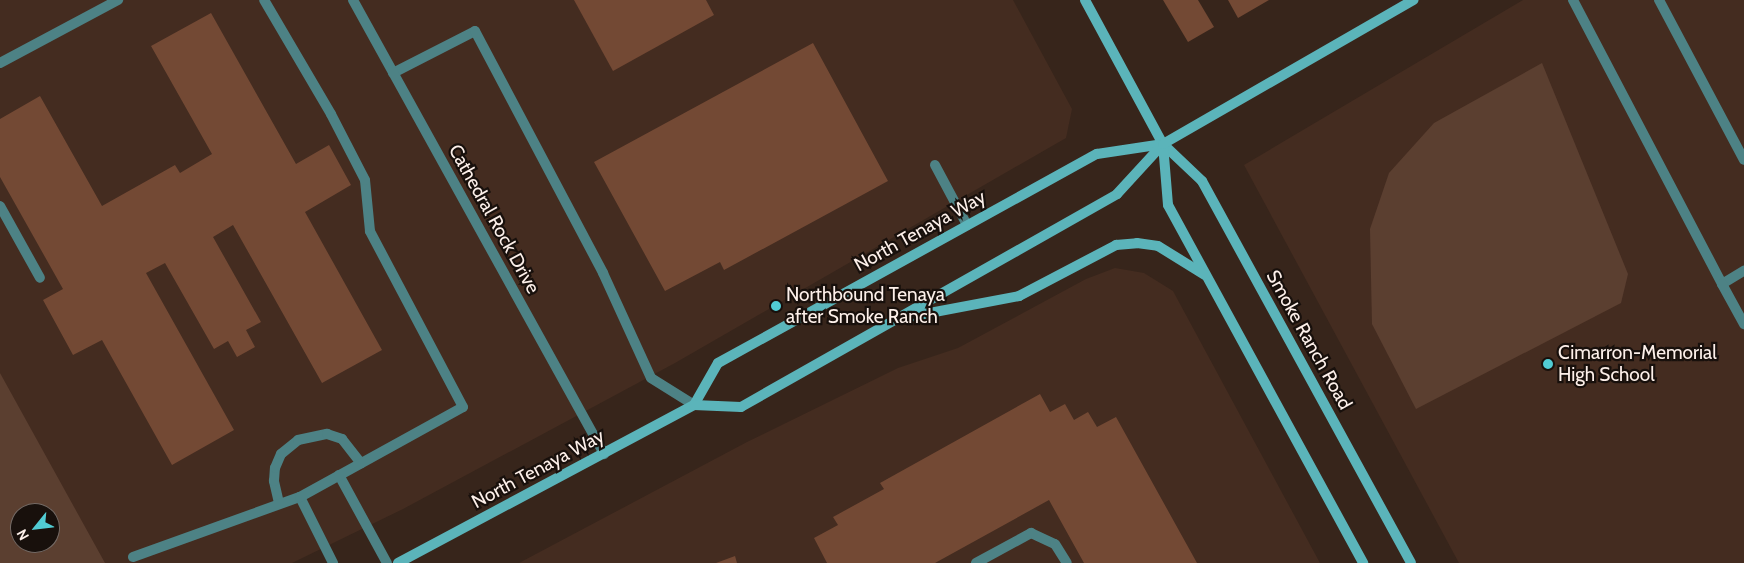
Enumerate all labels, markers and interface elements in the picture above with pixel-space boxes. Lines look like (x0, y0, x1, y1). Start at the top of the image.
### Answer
street label: Cathedral Rock Drive (444, 140, 544, 298)
street label: North Tenaya Way (850, 185, 990, 277)
street label: Smoke Ranch Road (1261, 266, 1357, 414)
place label: Northbound Tenaya after Smoke Ranch (786, 284, 945, 328)
marker: Northbound Tenaya after Smoke Ranch (770, 300, 782, 312)
place label: Cimarron-Memorial High School (1558, 342, 1717, 386)
marker: Cimarron-Memorial High School (1542, 358, 1554, 370)
street label: North Tenaya Way (468, 425, 608, 513)
north arrow (10, 503, 60, 553)
text: N (12, 526, 33, 543)

